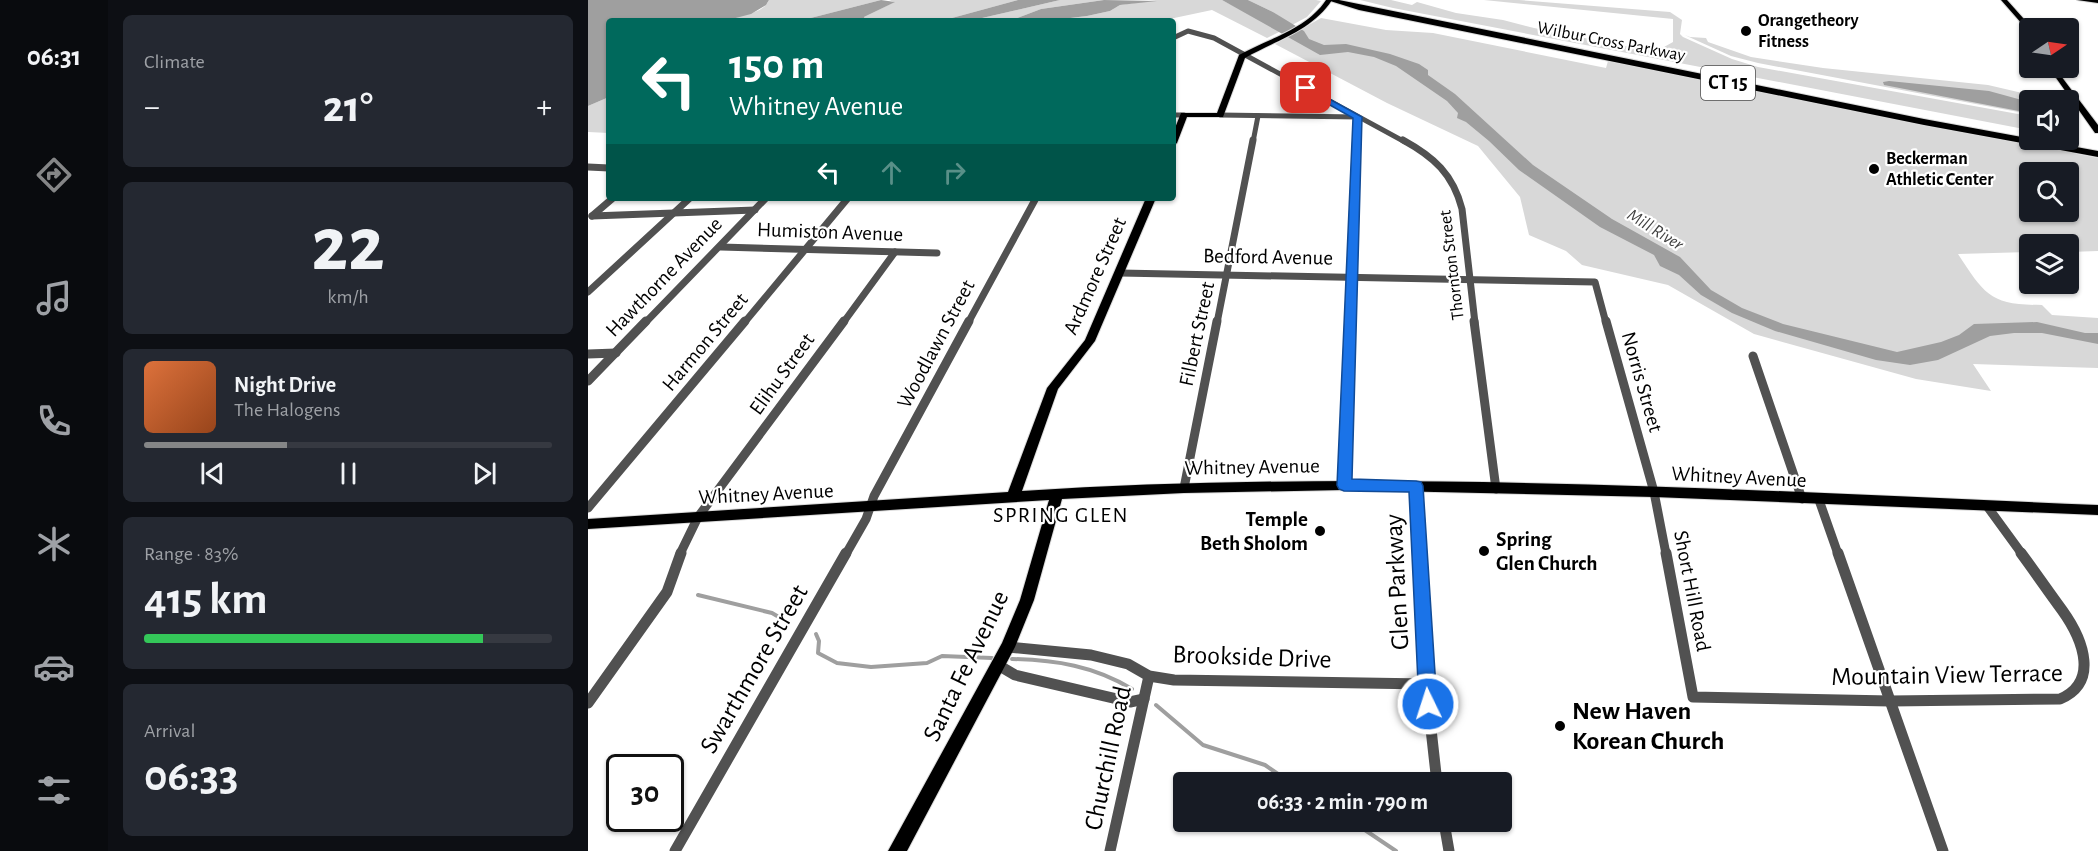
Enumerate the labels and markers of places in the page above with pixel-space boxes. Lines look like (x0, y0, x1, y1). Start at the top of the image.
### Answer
place label: Orangetheory Fitness (1758, 12, 1859, 51)
marker: Orangetheory Fitness (1739, 24, 1753, 38)
pin (1280, 62, 1331, 113)
place label: Beckerman Athletic Center (1886, 150, 1994, 189)
marker: Beckerman Athletic Center (1867, 162, 1881, 176)
place label: Temple Beth Sholom (1200, 509, 1308, 554)
marker: Temple Beth Sholom (1313, 524, 1327, 538)
place label: Spring Glen Church (1496, 529, 1598, 574)
marker: Spring Glen Church (1477, 544, 1491, 558)
place label: New Haven Korean Church (1572, 698, 1724, 754)
marker: New Haven Korean Church (1553, 719, 1567, 733)

